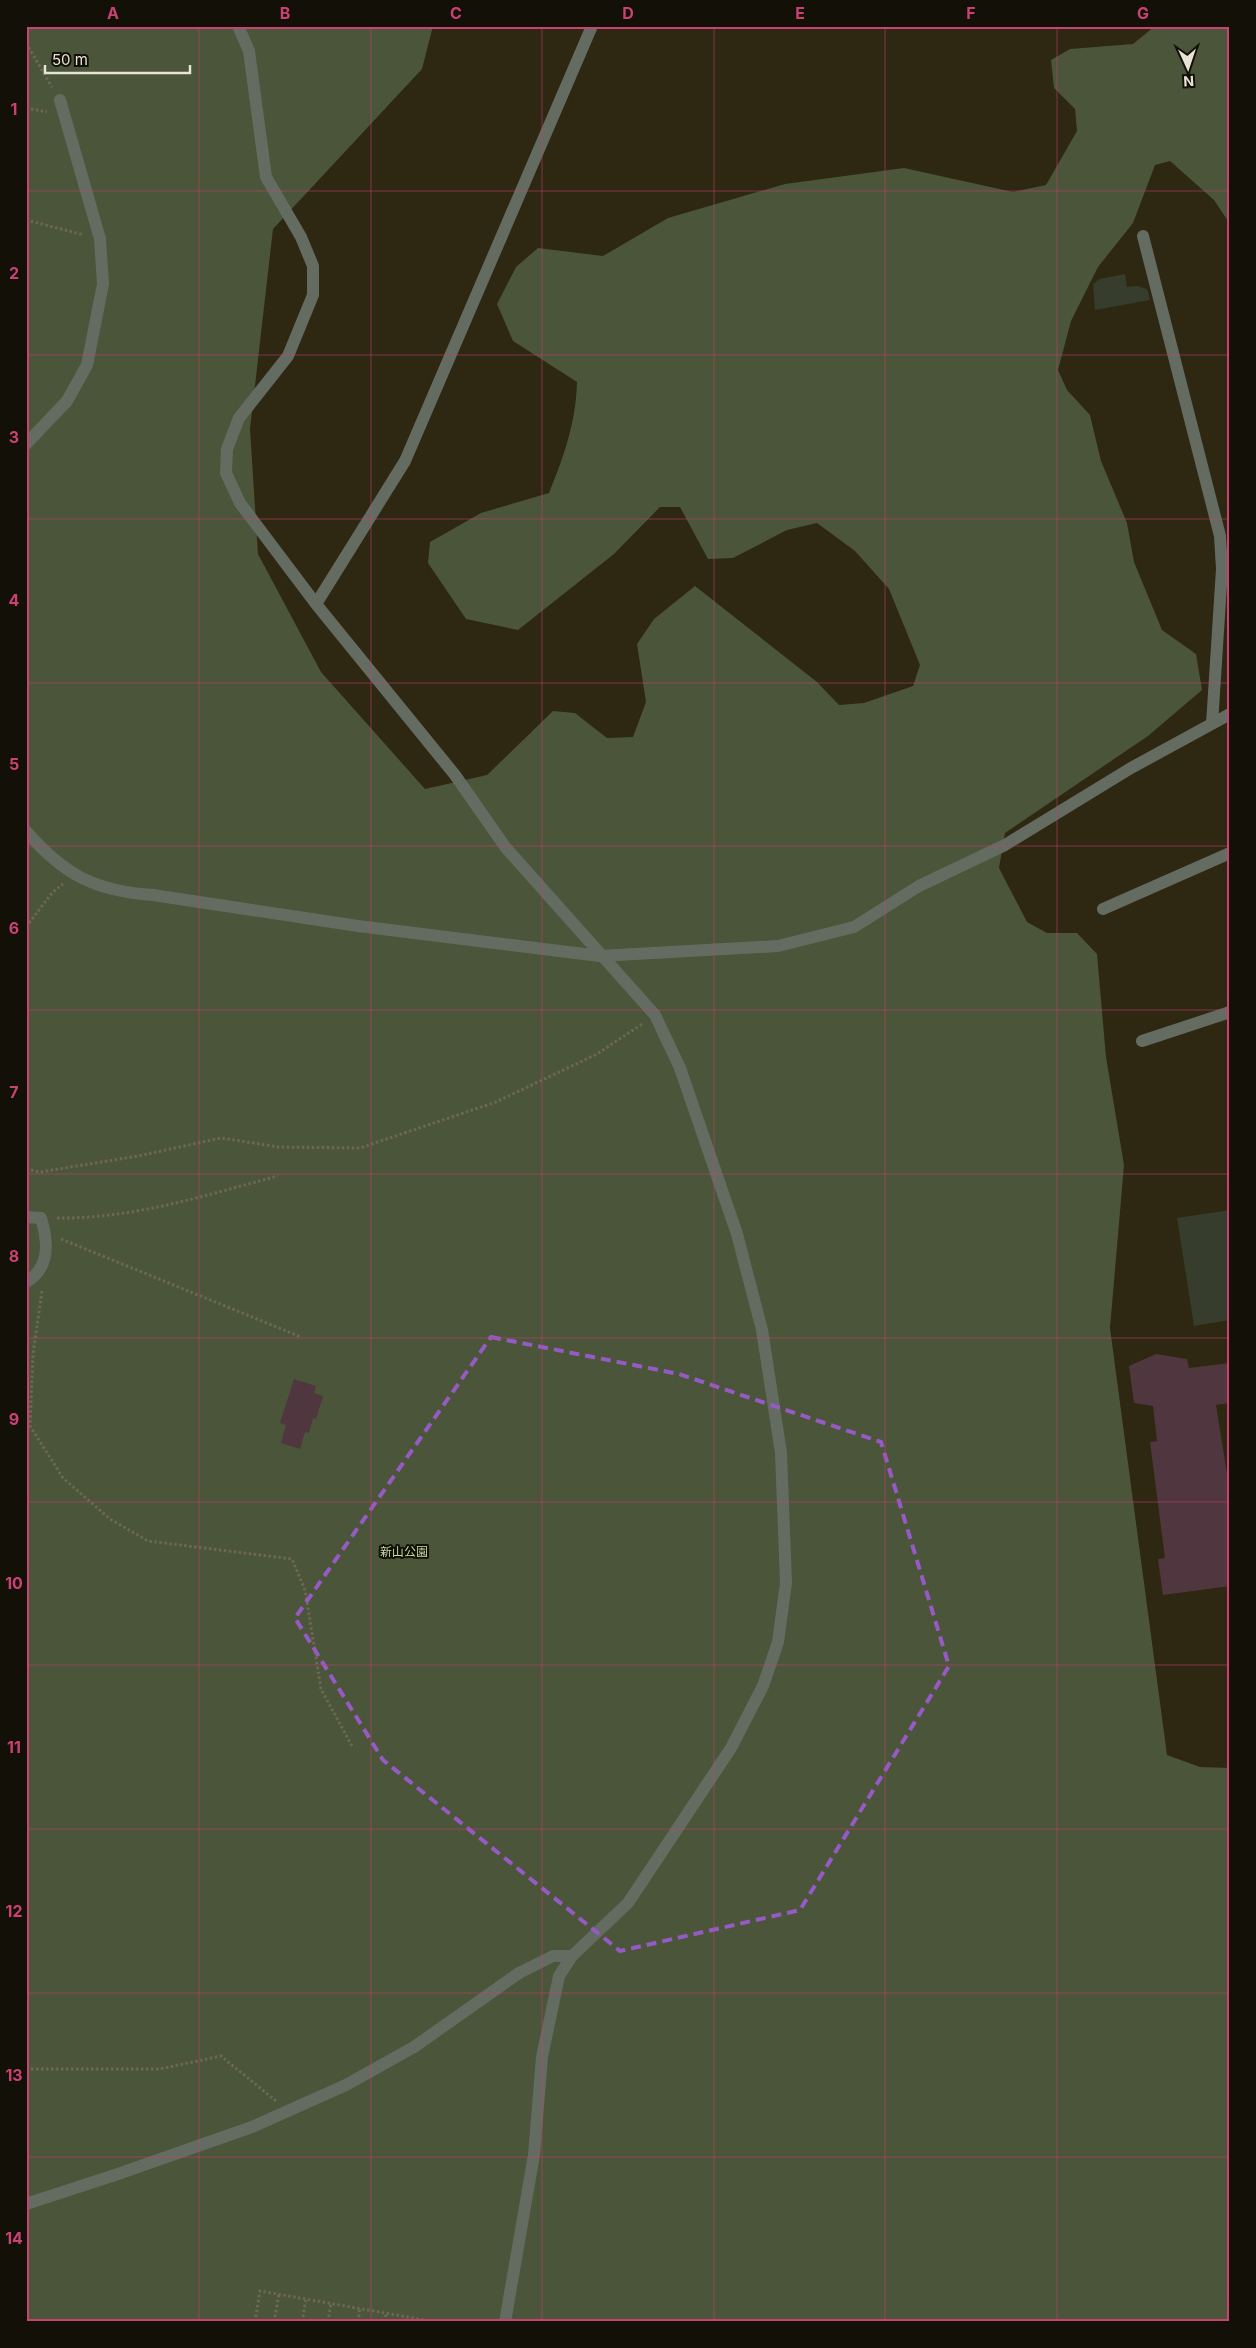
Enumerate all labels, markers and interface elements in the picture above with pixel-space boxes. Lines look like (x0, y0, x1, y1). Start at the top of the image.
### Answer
text: A (107, 3, 119, 23)
text: B (280, 3, 290, 23)
text: C (450, 3, 462, 23)
text: D (622, 3, 634, 23)
text: E (795, 3, 805, 23)
text: F (966, 3, 976, 23)
text: G (1137, 3, 1149, 23)
scale bar (45, 42, 190, 74)
north arrow (1164, 42, 1214, 92)
text: 50 m (52, 50, 88, 69)
text: N (1183, 73, 1194, 90)
text: 1 (11, 99, 17, 119)
text: 2 (9, 263, 19, 283)
text: 3 (9, 427, 19, 447)
text: 4 (9, 590, 20, 610)
text: 5 (9, 754, 19, 774)
text: 6 (9, 918, 19, 938)
text: 7 (9, 1082, 19, 1102)
text: 8 (9, 1246, 19, 1266)
text: 9 (9, 1409, 19, 1429)
park label: 新山公園 (380, 1544, 428, 1559)
text: 10 (5, 1573, 23, 1593)
text: 11 (7, 1737, 21, 1757)
text: 12 (6, 1901, 22, 1921)
text: 13 (5, 2065, 23, 2085)
text: 14 (5, 2228, 23, 2248)

